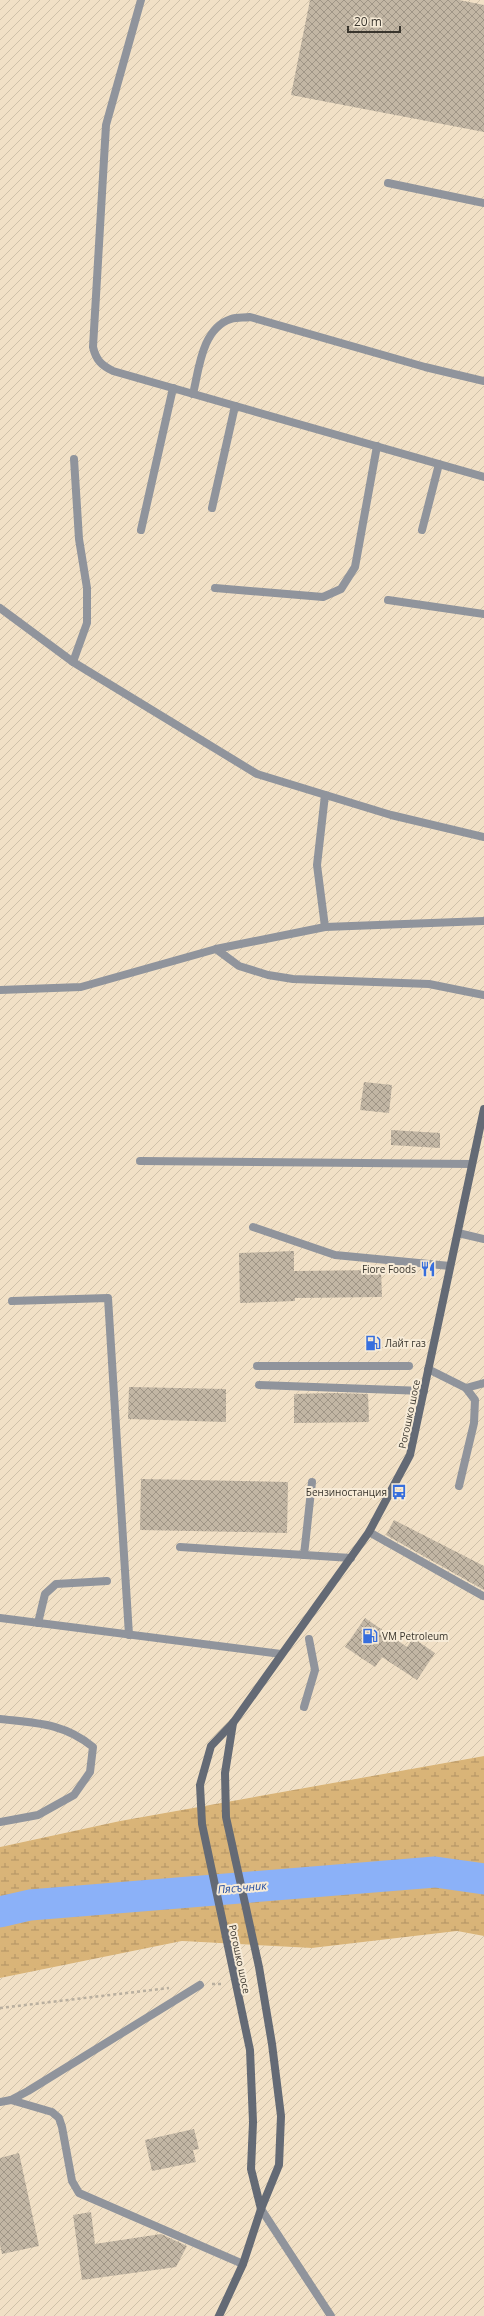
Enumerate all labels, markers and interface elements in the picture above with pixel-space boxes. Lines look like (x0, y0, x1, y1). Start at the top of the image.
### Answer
scale bar (348, 8, 400, 34)
text: 20 m (354, 13, 382, 30)
restaurant icon: Fiore Foods (419, 1260, 437, 1278)
place label: Fiore Foods (362, 1262, 416, 1276)
fuel station icon: Лайт газ (364, 1334, 382, 1352)
place label: Лайт газ (385, 1336, 426, 1350)
street label: Рогошко шосе (395, 1378, 423, 1450)
bus stop icon: Бензиностанция (390, 1483, 408, 1501)
place label: Бензиностанция (306, 1485, 387, 1499)
fuel station icon: VM Petroleum (361, 1627, 379, 1645)
place label: VM Petroleum (382, 1629, 448, 1643)
water label: Пясъчник (217, 1877, 268, 1897)
street label: Рогошко шосе (226, 1923, 254, 1995)

